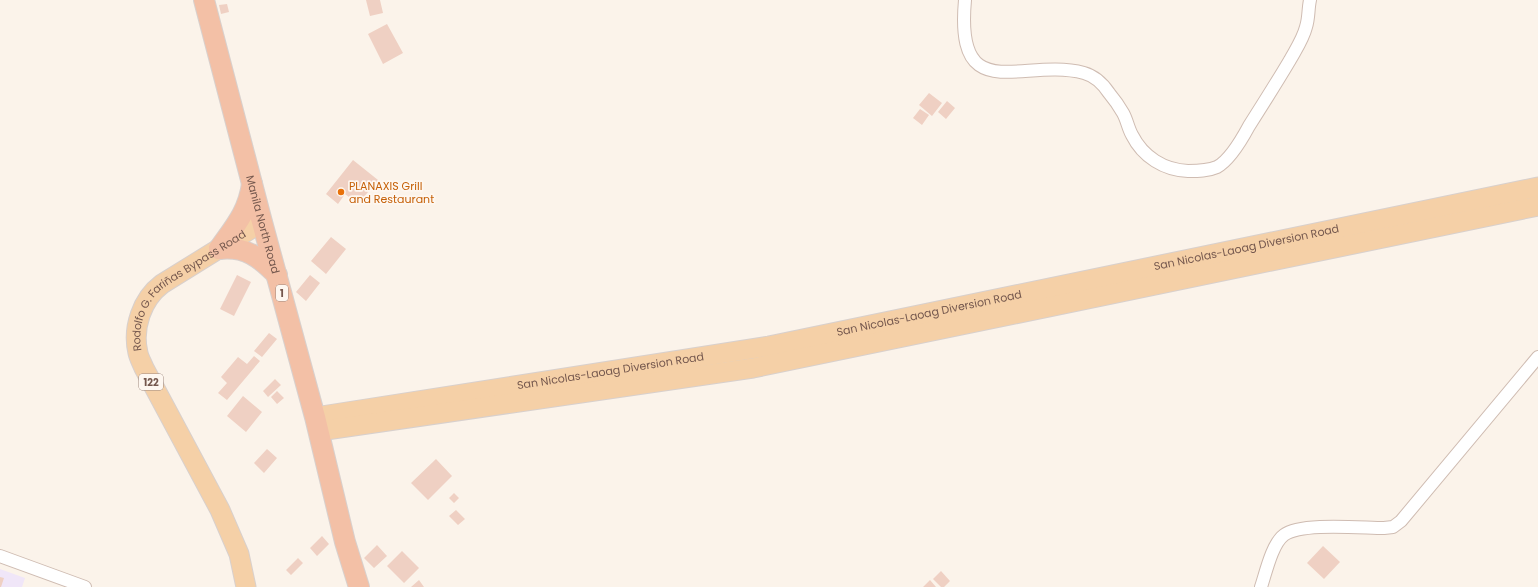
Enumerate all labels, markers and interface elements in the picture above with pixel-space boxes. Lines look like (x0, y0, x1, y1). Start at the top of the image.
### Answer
street label: Manila North Road (242, 173, 284, 275)
place label: PLANAXIS Grill and Restaurant (349, 178, 434, 207)
marker: PLANAXIS Grill and Restaurant (336, 187, 346, 197)
street label: San Nicolas-Laoag Diversion Road (1152, 220, 1340, 274)
street label: Rodolfo G. Fariñas Bypass Road (128, 226, 249, 352)
road number: 1 (276, 285, 288, 301)
street label: San Nicolas-Laoag Diversion Road (835, 286, 1023, 340)
street label: San Nicolas-Laoag Diversion Road (516, 348, 705, 393)
road number: 122 (139, 374, 163, 390)

